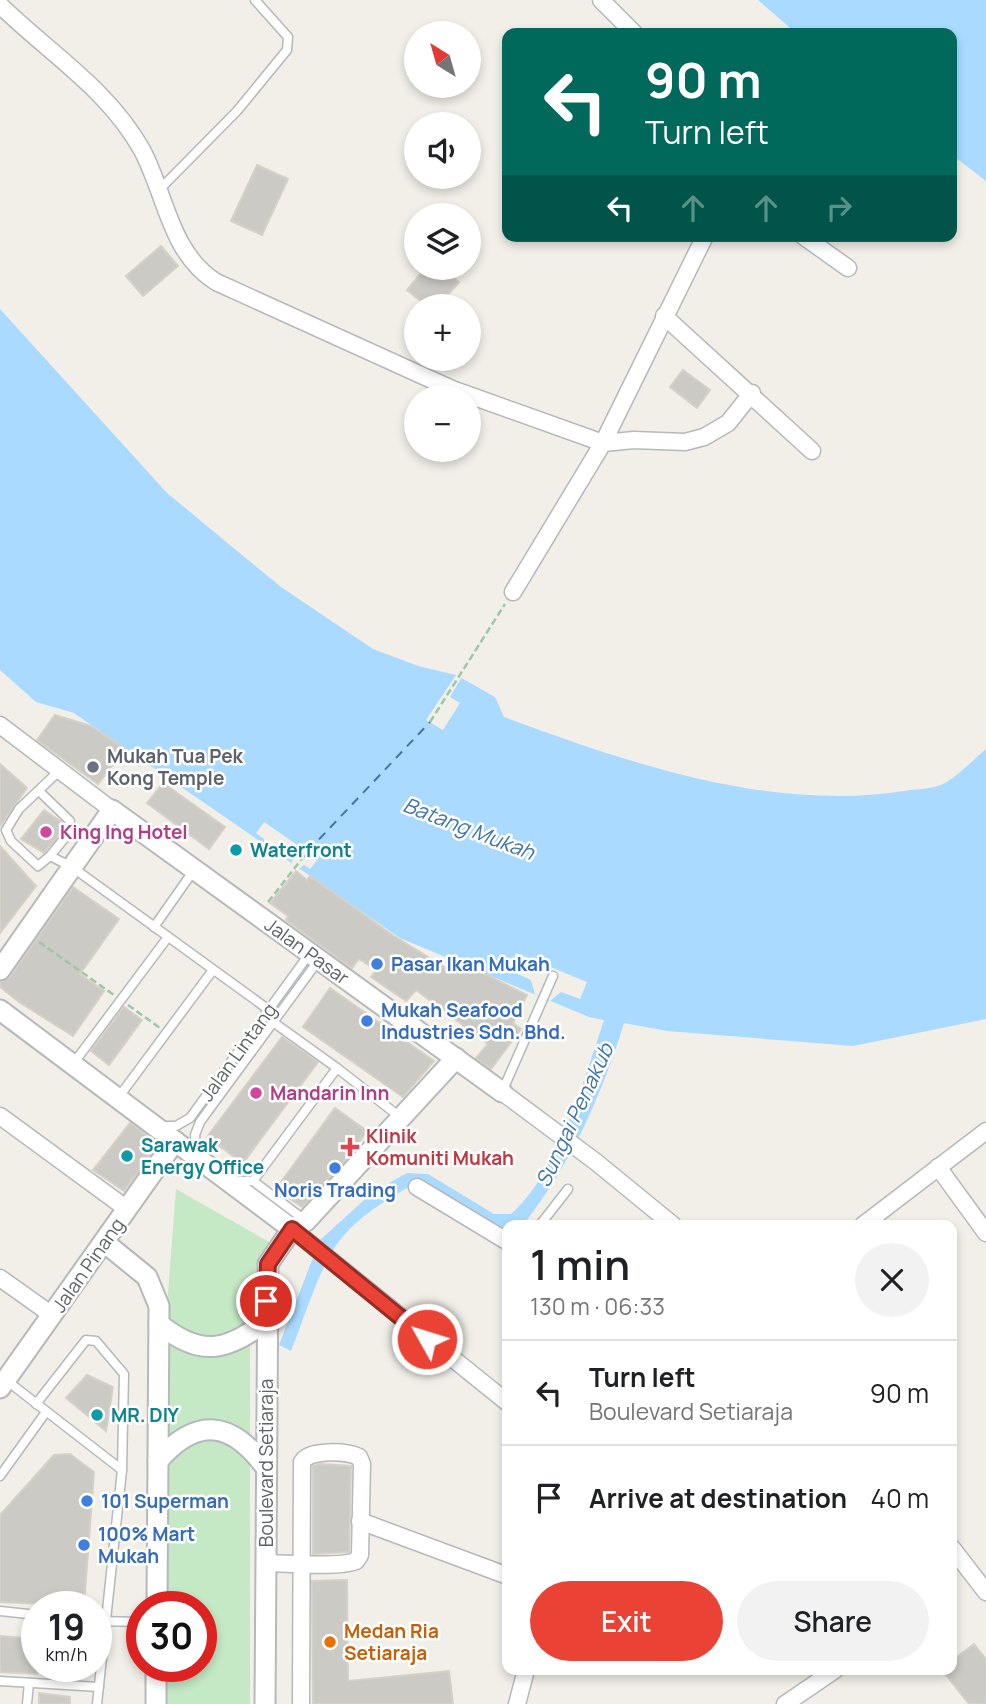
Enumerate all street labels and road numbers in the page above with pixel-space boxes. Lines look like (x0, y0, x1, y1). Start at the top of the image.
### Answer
street label: Jalan Pasar (260, 912, 355, 991)
street label: Jalan Lintang (194, 998, 282, 1106)
street label: Jalan Pinang (46, 1213, 130, 1317)
street label: Boulevard Setiaraja (253, 1379, 279, 1547)

